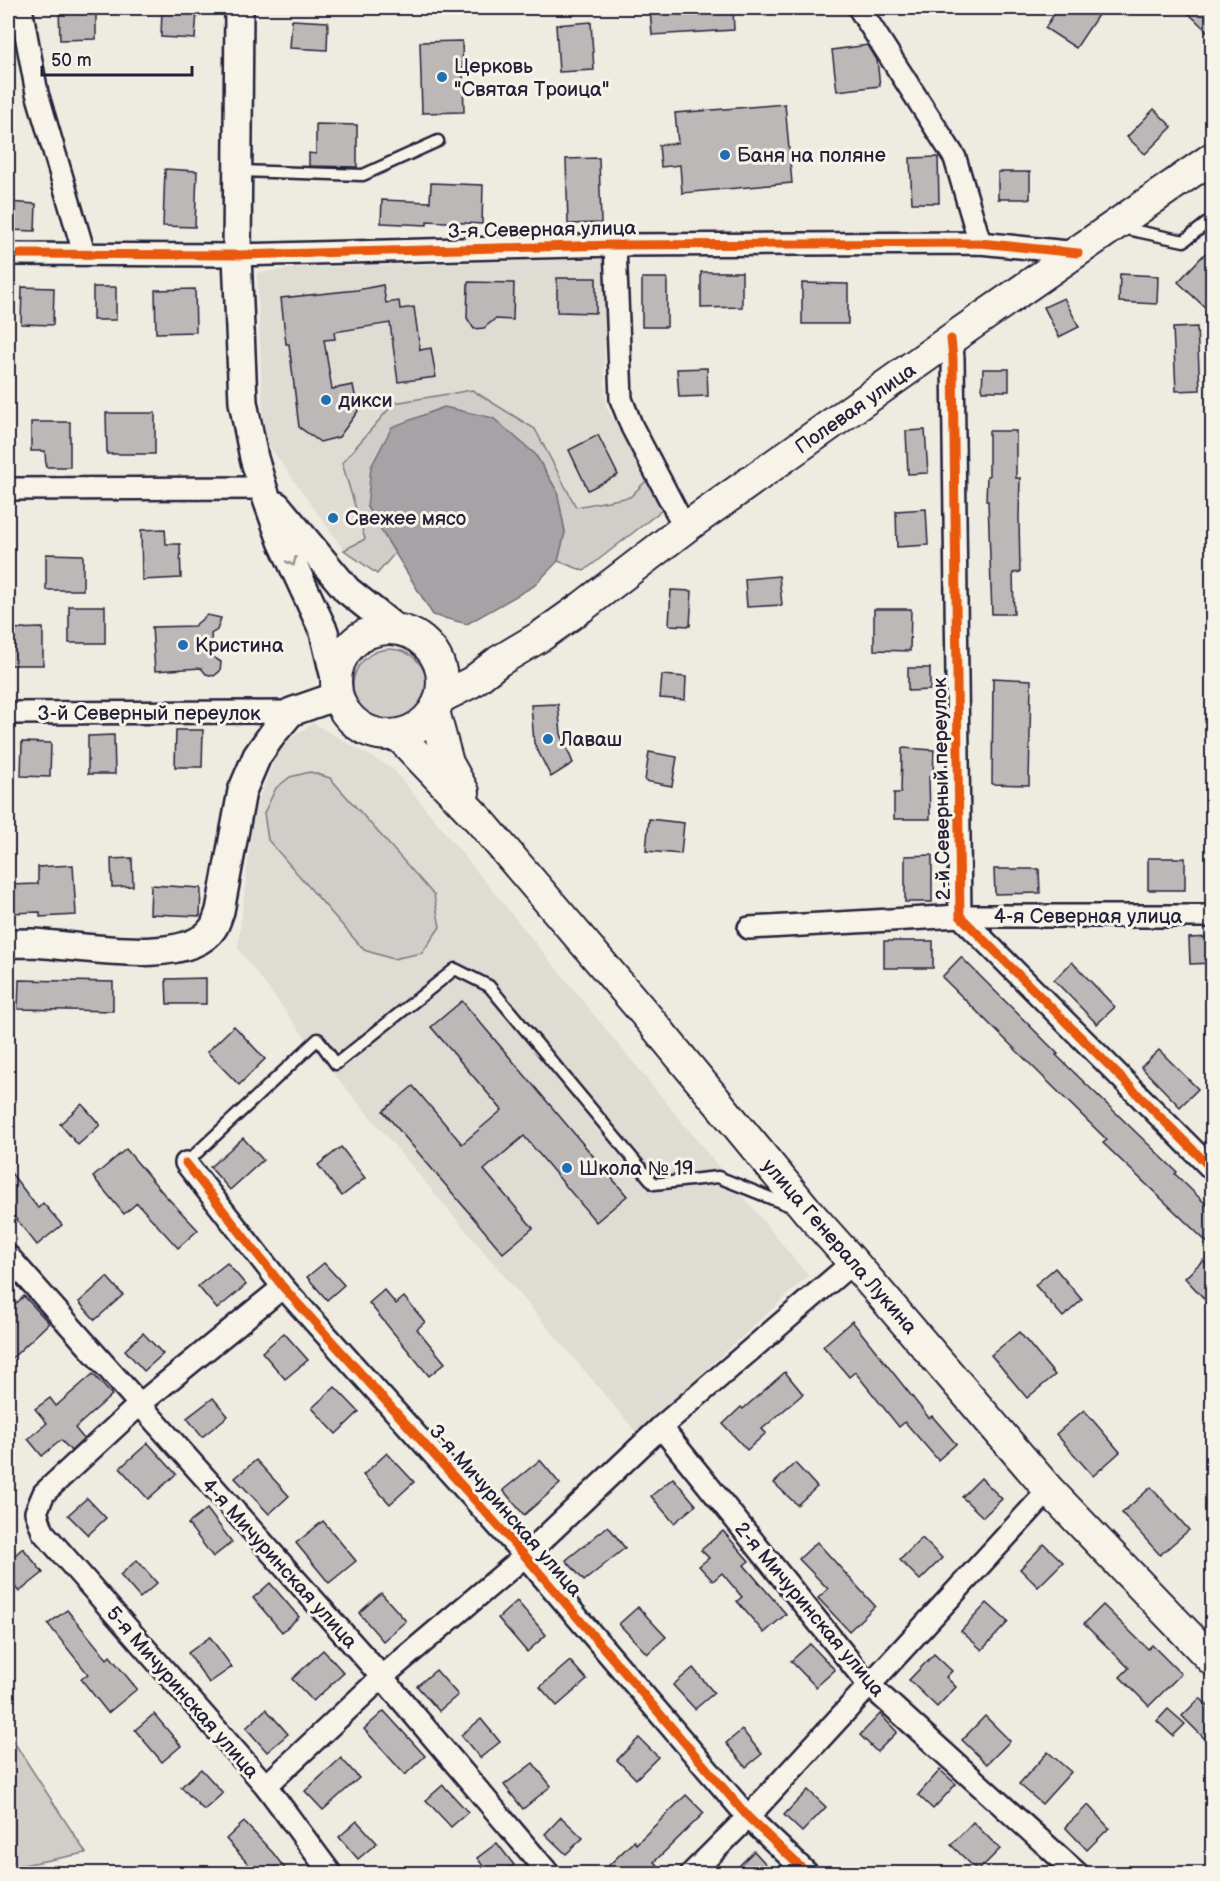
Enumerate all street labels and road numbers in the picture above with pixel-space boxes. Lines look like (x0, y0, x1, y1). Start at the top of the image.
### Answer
street label: 3-я Северная улица (447, 216, 637, 244)
street label: Полевая улица (791, 358, 921, 459)
street label: 2-й Северный переулок (928, 677, 956, 901)
street label: 3-й Северный переулок (37, 702, 261, 726)
street label: 4-я Северная улица (994, 905, 1182, 929)
street label: улица Генерала Лукина (757, 1154, 922, 1339)
street label: 3-я Мичуринская улица (424, 1419, 587, 1602)
street label: 4-я Мичуринская улица (196, 1474, 362, 1654)
street label: 2-я Мичуринская улица (729, 1517, 889, 1702)
street label: 5-я Мичуринская улица (101, 1602, 264, 1784)

